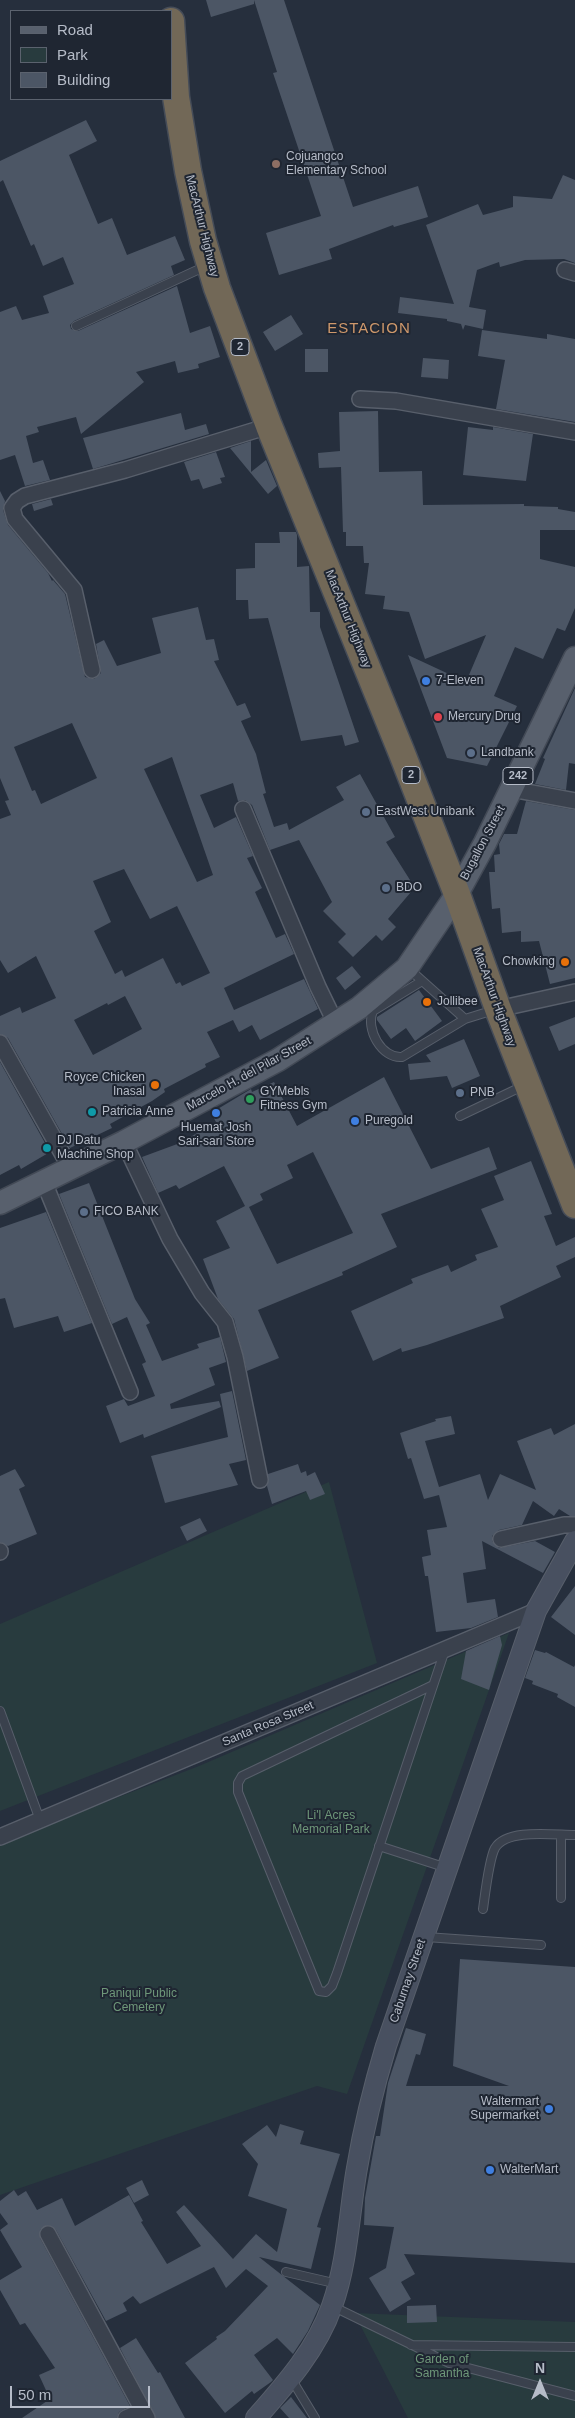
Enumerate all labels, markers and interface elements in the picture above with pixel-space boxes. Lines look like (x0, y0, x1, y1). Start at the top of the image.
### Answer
legend (10, 10, 172, 100)
text: Road (57, 21, 93, 38)
text: Park (57, 46, 88, 63)
text: Building (57, 71, 110, 88)
place label: Cojuangco Elementary School (286, 150, 387, 178)
marker: Cojuangco Elementary School (270, 158, 282, 170)
street label: MacArthur Highway (182, 173, 222, 279)
district label: ESTACION (326, 320, 412, 338)
road number: 2 (231, 338, 249, 356)
street label: MacArthur Highway (322, 568, 374, 670)
place label: 7-Eleven (436, 674, 483, 688)
marker: 7-Eleven (420, 675, 432, 687)
place label: Mercury Drug (448, 710, 521, 724)
marker: Mercury Drug (432, 711, 444, 723)
place label: Landbank (481, 746, 534, 760)
marker: Landbank (465, 747, 477, 759)
road number: 2 (402, 766, 420, 784)
road number: 242 (503, 768, 533, 784)
street label: Bugallon Street (457, 803, 509, 883)
place label: EastWest Unibank (376, 805, 474, 819)
marker: EastWest Unibank (360, 806, 372, 818)
place label: BDO (396, 881, 422, 895)
marker: BDO (380, 882, 392, 894)
street label: MacArthur Highway (469, 945, 519, 1049)
place label: Chowking (502, 955, 555, 969)
marker: Chowking (559, 956, 571, 968)
place label: Jollibee (437, 995, 478, 1009)
marker: Jollibee (421, 996, 433, 1008)
street label: Marcelo H. del Pilar Street (184, 1034, 314, 1114)
place label: Royce Chicken Inasal (64, 1071, 145, 1099)
marker: Royce Chicken Inasal (149, 1079, 161, 1091)
place label: GYMebls Fitness Gym (260, 1085, 327, 1113)
place label: PNB (470, 1086, 495, 1100)
marker: PNB (454, 1087, 466, 1099)
marker: GYMebls Fitness Gym (244, 1093, 256, 1105)
place label: Patricia Anne (102, 1105, 173, 1119)
marker: Patricia Anne (86, 1106, 98, 1118)
marker: Huemat Josh Sari-sari Store (210, 1107, 222, 1119)
place label: Puregold (365, 1114, 413, 1128)
marker: Puregold (349, 1115, 361, 1127)
place label: Huemat Josh Sari-sari Store (178, 1121, 254, 1149)
place label: DJ Datu Machine Shop (57, 1134, 134, 1162)
marker: DJ Datu Machine Shop (41, 1142, 53, 1154)
place label: FICO BANK (94, 1205, 159, 1219)
marker: FICO BANK (78, 1206, 90, 1218)
street label: Santa Rosa Street (220, 1698, 316, 1750)
park label: Li'l Acres Memorial Park (292, 1809, 370, 1837)
street label: Caburnay Street (387, 1937, 429, 2025)
park label: Paniqui Public Cemetery (101, 1987, 177, 2015)
place label: Waltermart Supermarket (470, 2095, 539, 2123)
marker: Waltermart Supermarket (543, 2103, 555, 2115)
place label: WalterMart (500, 2163, 558, 2177)
marker: WalterMart (484, 2164, 496, 2176)
park label: Garden of Samantha (415, 2353, 469, 2381)
north arrow (515, 2358, 565, 2408)
text: N (535, 2360, 545, 2376)
scale bar (12, 2376, 152, 2408)
text: 50 m (18, 2386, 51, 2403)

